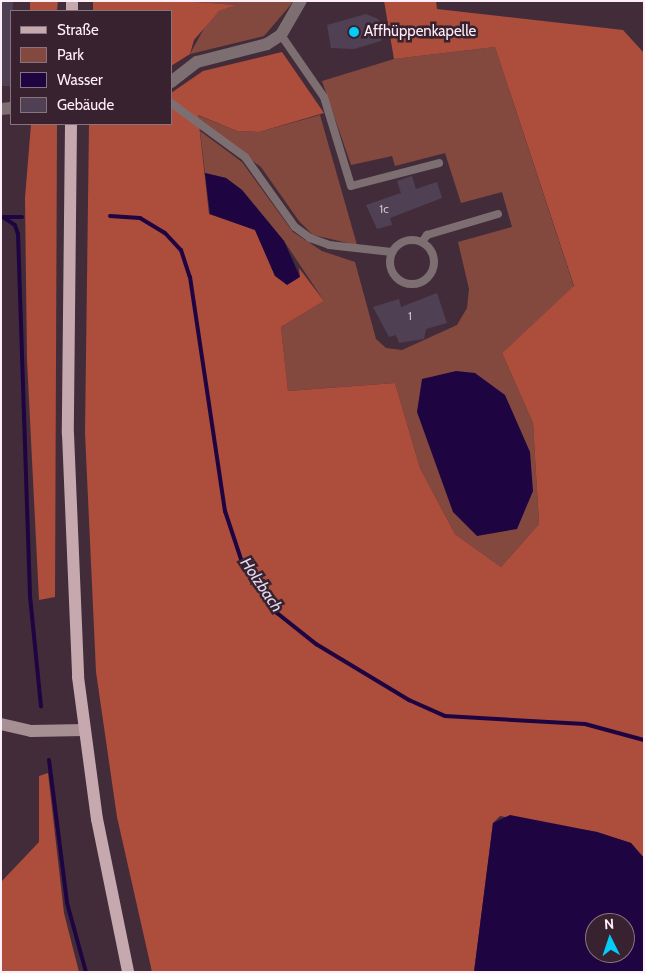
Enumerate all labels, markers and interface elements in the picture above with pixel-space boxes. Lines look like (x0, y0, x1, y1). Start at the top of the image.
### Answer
legend (10, 10, 172, 125)
text: Straße (57, 21, 99, 39)
place label: Affhüppenkapelle (364, 23, 476, 41)
marker: Affhüppenkapelle (348, 26, 360, 38)
text: Park (57, 46, 84, 64)
text: Wasser (57, 71, 103, 89)
text: Gebäude (57, 96, 114, 114)
house number: 1c (379, 202, 389, 216)
house number: 1 (408, 309, 412, 323)
water label: Holzbach (236, 554, 286, 616)
north arrow (585, 913, 635, 963)
text: N (603, 915, 615, 933)

